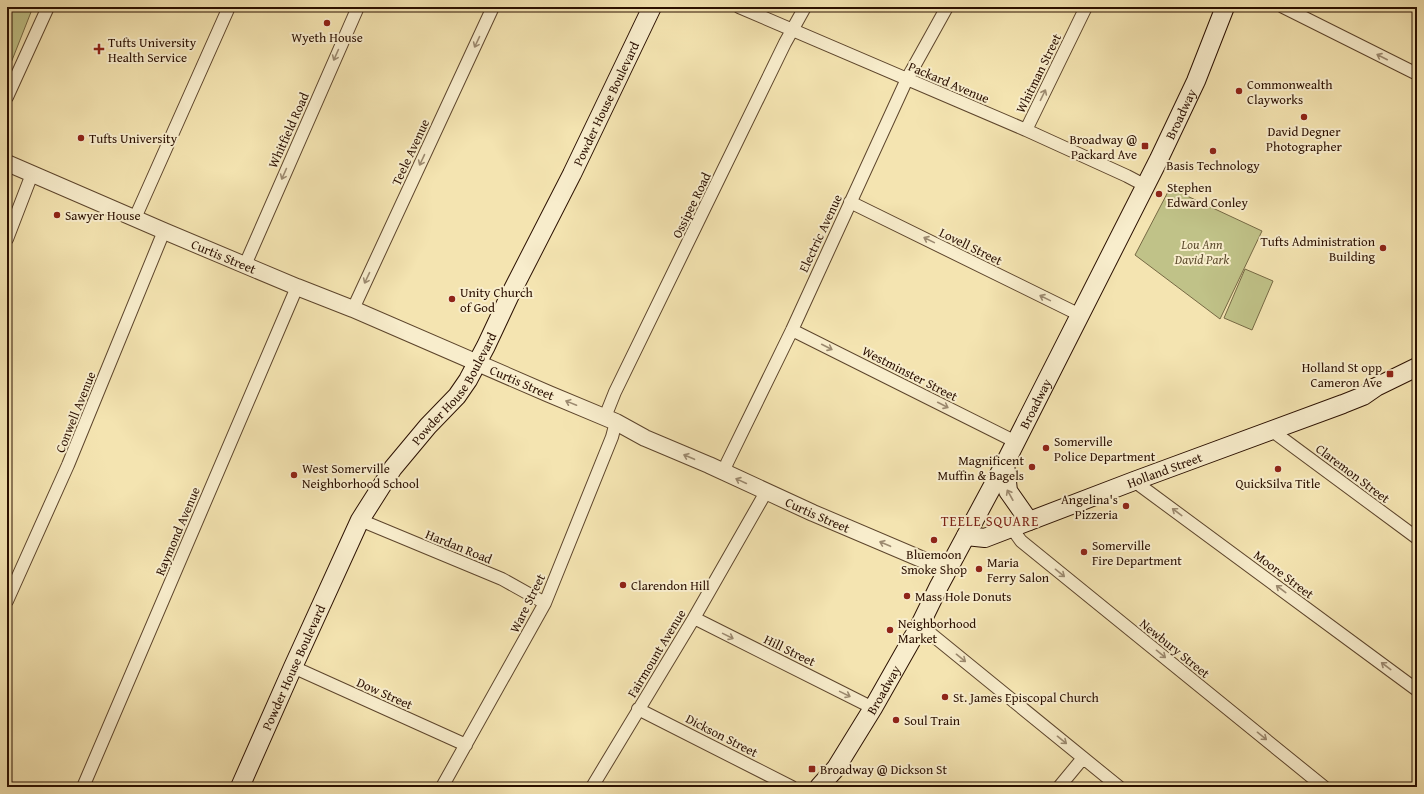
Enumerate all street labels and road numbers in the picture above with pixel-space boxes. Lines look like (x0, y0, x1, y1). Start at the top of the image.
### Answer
street label: Whitman Street (1011, 30, 1066, 116)
street label: Powder House Boulevard (568, 38, 644, 169)
street label: Packard Avenue (905, 57, 992, 108)
street label: Broadway (1161, 85, 1201, 143)
street label: Whitfield Road (263, 89, 314, 171)
street label: Teele Avenue (387, 116, 434, 189)
street label: Ossipee Road (667, 169, 716, 241)
street label: Electric Avenue (794, 191, 847, 275)
street label: Lovell Street (936, 223, 1006, 270)
street label: Curtis Street (188, 235, 259, 279)
street label: Powder House Boulevard (407, 329, 501, 449)
street label: Westminster Street (859, 341, 961, 406)
street label: Curtis Street (487, 360, 558, 405)
street label: Conwell Avenue (51, 369, 100, 456)
street label: Broadway (1015, 375, 1056, 432)
street label: Claremon Street (1312, 439, 1394, 508)
street label: Holland Street (1124, 448, 1205, 493)
street label: Raymond Avenue (150, 484, 205, 578)
street label: Curtis Street (782, 493, 853, 538)
street label: Hardan Road (423, 524, 495, 568)
street label: Moore Street (1250, 545, 1318, 604)
street label: Ware Street (505, 570, 550, 636)
street label: Powder House Boulevard (257, 602, 330, 733)
street label: Fairmount Avenue (623, 606, 690, 701)
street label: Newbury Street (1136, 614, 1214, 683)
street label: Hill Street (761, 630, 819, 671)
street label: Broadway (862, 661, 906, 718)
street label: Dow Street (354, 673, 416, 714)
street label: Dickson Street (682, 709, 761, 762)

